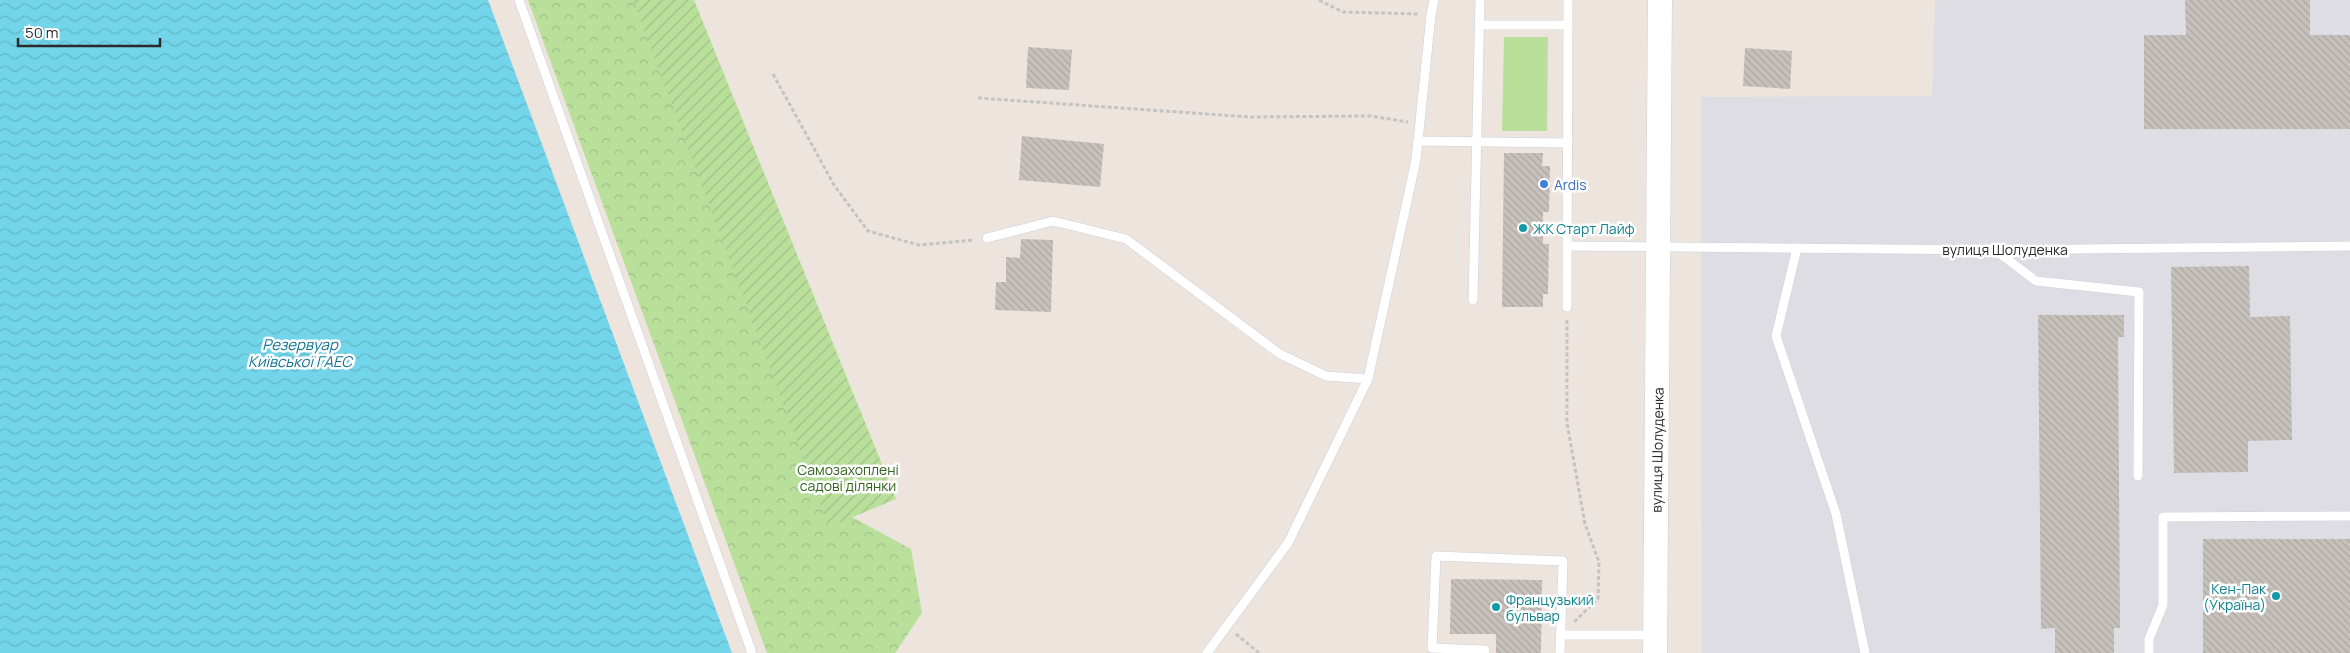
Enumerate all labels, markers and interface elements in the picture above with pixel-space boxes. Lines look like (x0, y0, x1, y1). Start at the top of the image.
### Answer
scale bar (18, 15, 160, 47)
text: 50 m (25, 22, 59, 43)
place label: Ardis (1554, 175, 1587, 194)
marker: Ardis (1538, 178, 1550, 190)
place label: ЖК Старт Лайф (1533, 219, 1635, 238)
marker: ЖК Старт Лайф (1517, 222, 1529, 234)
street label: вулиця Шолуденка (1942, 240, 2068, 259)
water label: Резервуар Київської ГАЕС (248, 334, 353, 372)
street label: вулиця Шолуденка (1646, 387, 1668, 513)
park label: Самозахоплені садові ділянки (797, 460, 899, 495)
place label: Кен-Пак (Україна) (2203, 579, 2267, 614)
place label: Французький бульвар (1506, 590, 1594, 625)
marker: Кен-Пак (Україна) (2270, 590, 2282, 602)
marker: Французький бульвар (1490, 601, 1502, 613)

